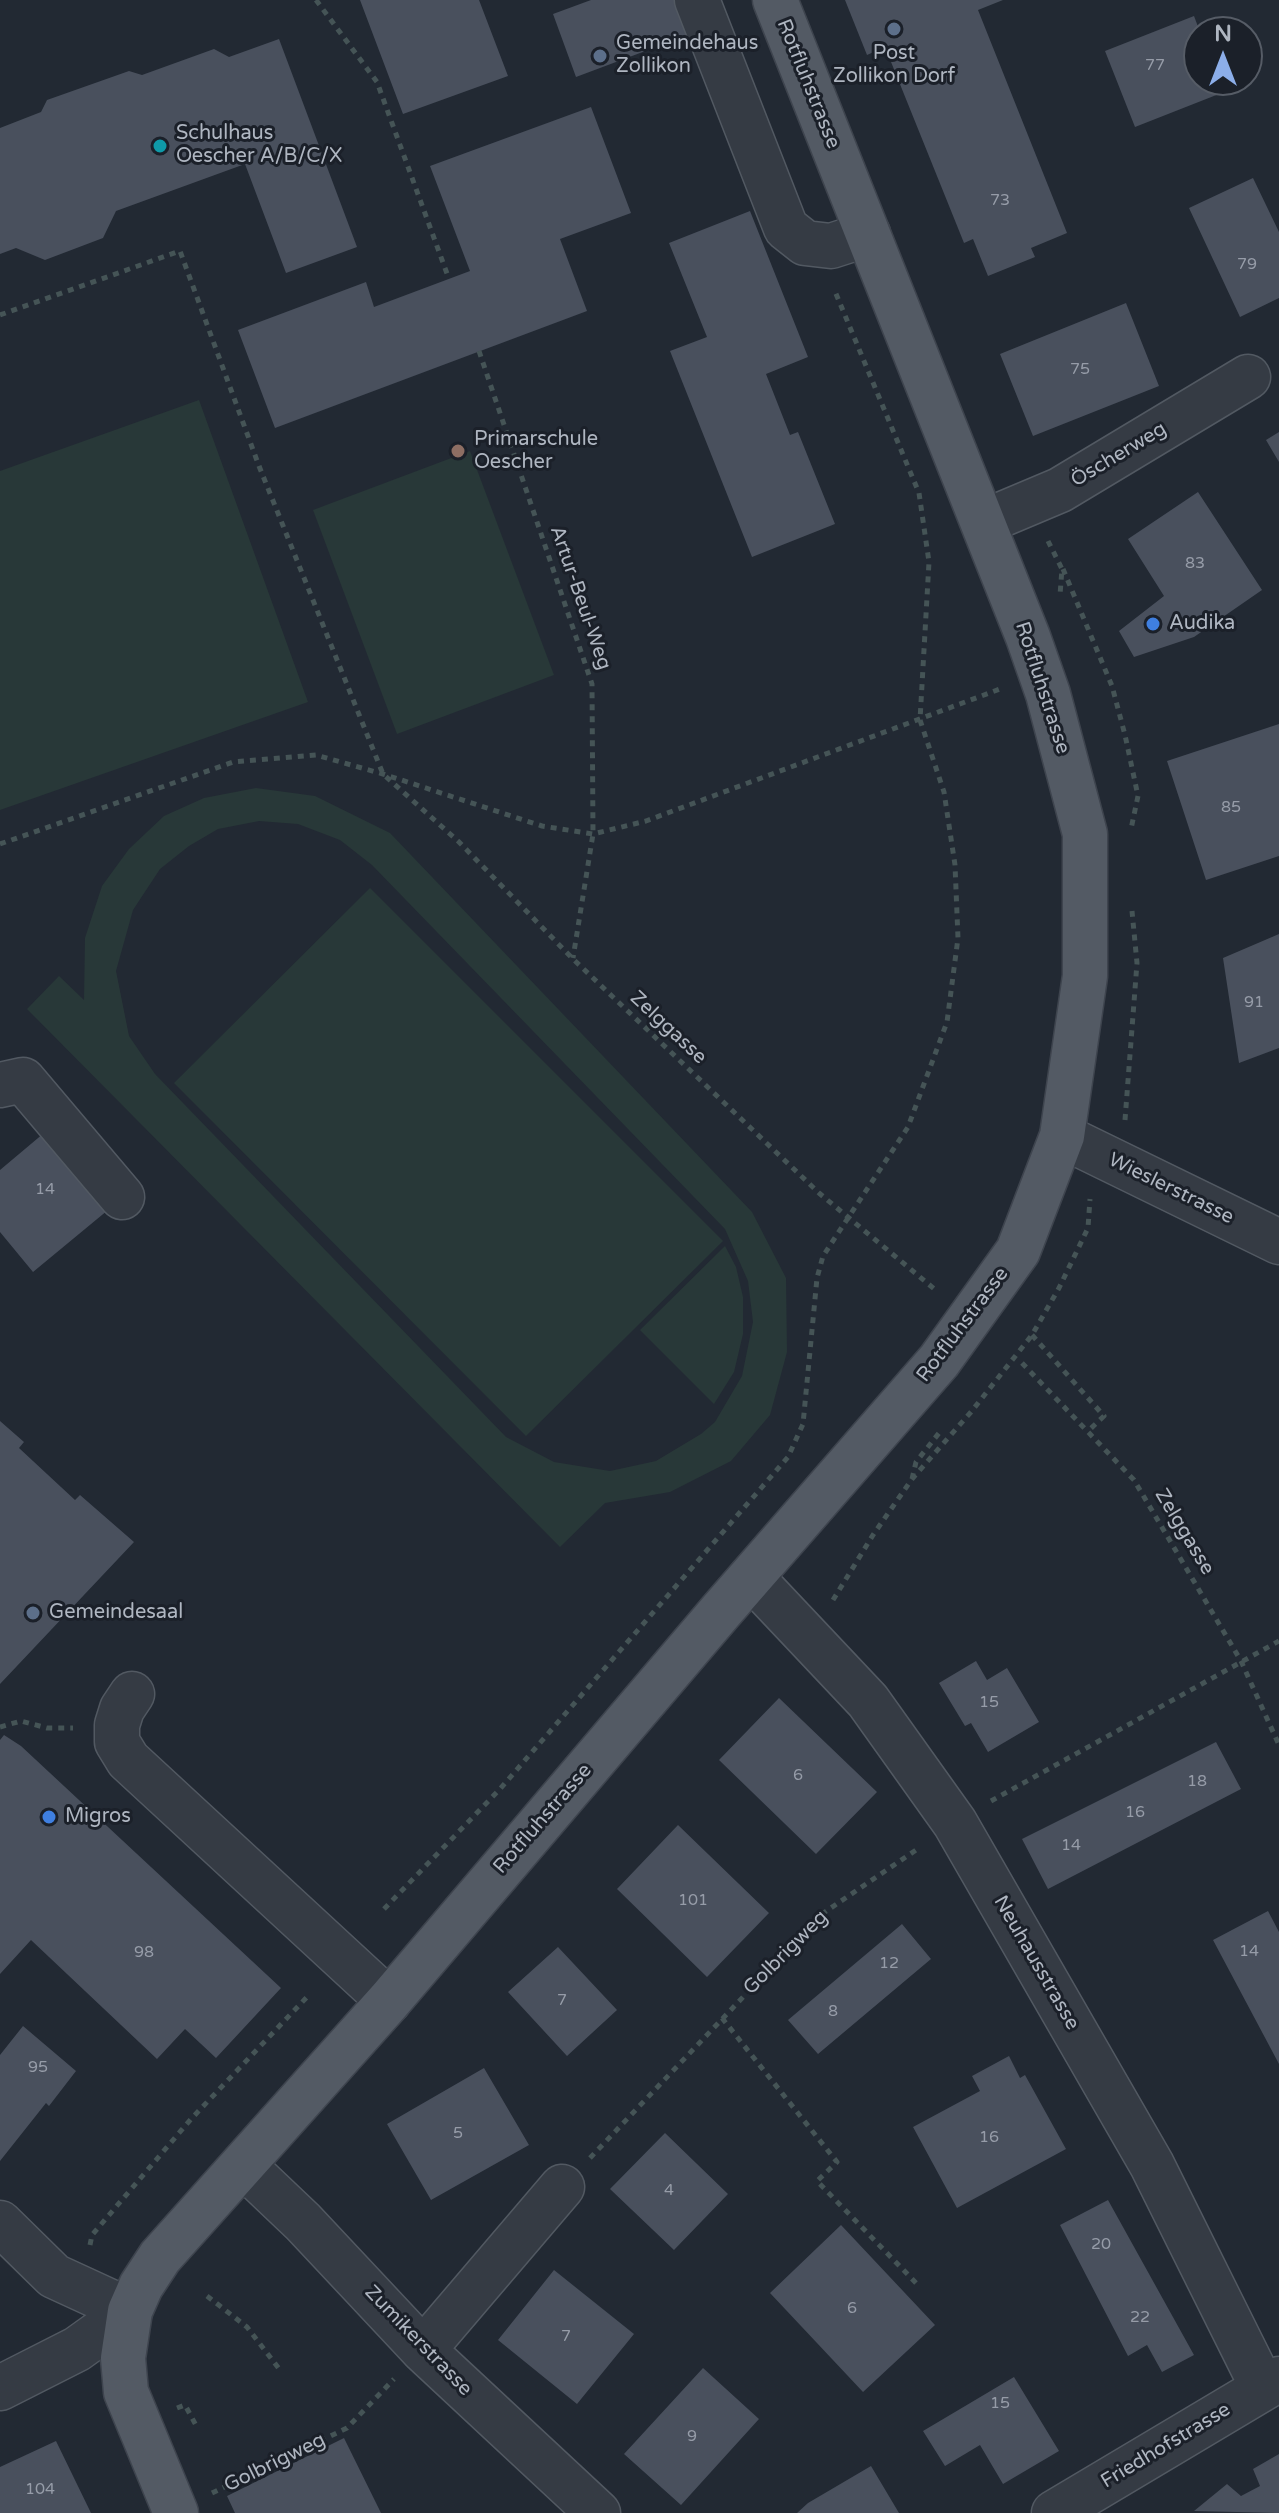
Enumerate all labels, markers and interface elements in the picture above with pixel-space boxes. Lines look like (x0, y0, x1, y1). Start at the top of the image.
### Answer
street label: Rotfluhstrasse (771, 16, 845, 152)
north arrow (1183, 16, 1263, 96)
marker: Post Zollikon Dorf (885, 20, 903, 38)
text: N (1214, 21, 1232, 47)
place label: Gemeindehaus Zollikon (616, 32, 758, 79)
place label: Post Zollikon Dorf (833, 42, 955, 89)
marker: Gemeindehaus Zollikon (591, 47, 609, 65)
house number: 77 (1145, 56, 1165, 76)
place label: Schulhaus Oescher A/B/C/X (176, 122, 342, 169)
marker: Schulhaus Oescher A/B/C/X (151, 137, 169, 155)
house number: 73 (990, 191, 1010, 211)
house number: 79 (1237, 255, 1257, 275)
house number: 75 (1070, 360, 1090, 380)
street label: Öscherweg (1067, 417, 1171, 493)
place label: Primarschule Oescher (474, 428, 598, 475)
marker: Primarschule Oescher (449, 442, 467, 460)
street label: Artur-Beul-Weg (544, 523, 616, 673)
house number: 83 (1185, 554, 1205, 574)
place label: Audika (1169, 612, 1235, 636)
marker: Audika (1144, 615, 1162, 633)
street label: Rotfluhstrasse (1009, 619, 1075, 757)
house number: 85 (1221, 798, 1241, 818)
street label: Zelggasse (625, 986, 711, 1070)
house number: 91 (1244, 993, 1264, 1013)
street label: Wieslerstrasse (1104, 1148, 1238, 1230)
house number: 14 (35, 1180, 55, 1200)
street label: Rotfluhstrasse (912, 1263, 1014, 1387)
street label: Zelggasse (1149, 1485, 1219, 1579)
place label: Gemeindesaal (49, 1601, 183, 1625)
marker: Gemeindesaal (24, 1604, 42, 1622)
house number: 15 (979, 1693, 999, 1713)
street label: Rotfluhstrasse (489, 1759, 597, 1879)
house number: 6 (793, 1766, 803, 1786)
house number: 18 (1187, 1772, 1207, 1792)
house number: 16 (1125, 1803, 1145, 1823)
place label: Migros (65, 1805, 131, 1829)
marker: Migros (40, 1808, 58, 1826)
house number: 14 (1061, 1836, 1081, 1856)
house number: 101 (678, 1891, 708, 1911)
street label: Neuhausstrasse (988, 1892, 1084, 2034)
street label: Golbrigweg (739, 1906, 833, 2000)
house number: 14 (1239, 1942, 1259, 1962)
house number: 98 (134, 1943, 154, 1963)
house number: 12 (879, 1954, 899, 1974)
house number: 7 (557, 1991, 567, 2011)
house number: 8 (828, 2002, 838, 2022)
house number: 95 (28, 2058, 48, 2078)
house number: 5 (453, 2124, 463, 2144)
house number: 16 (979, 2128, 999, 2148)
house number: 4 (664, 2181, 674, 2201)
house number: 20 (1091, 2235, 1111, 2255)
street label: Zumikerstrasse (359, 2281, 477, 2401)
house number: 6 (847, 2299, 857, 2319)
house number: 22 (1130, 2308, 1150, 2328)
house number: 7 (561, 2327, 571, 2347)
house number: 15 (990, 2394, 1010, 2414)
street label: Friedhofstrasse (1097, 2398, 1235, 2494)
house number: 9 (687, 2427, 697, 2447)
street label: Golbrigweg (220, 2428, 330, 2498)
house number: 104 (25, 2480, 55, 2500)

